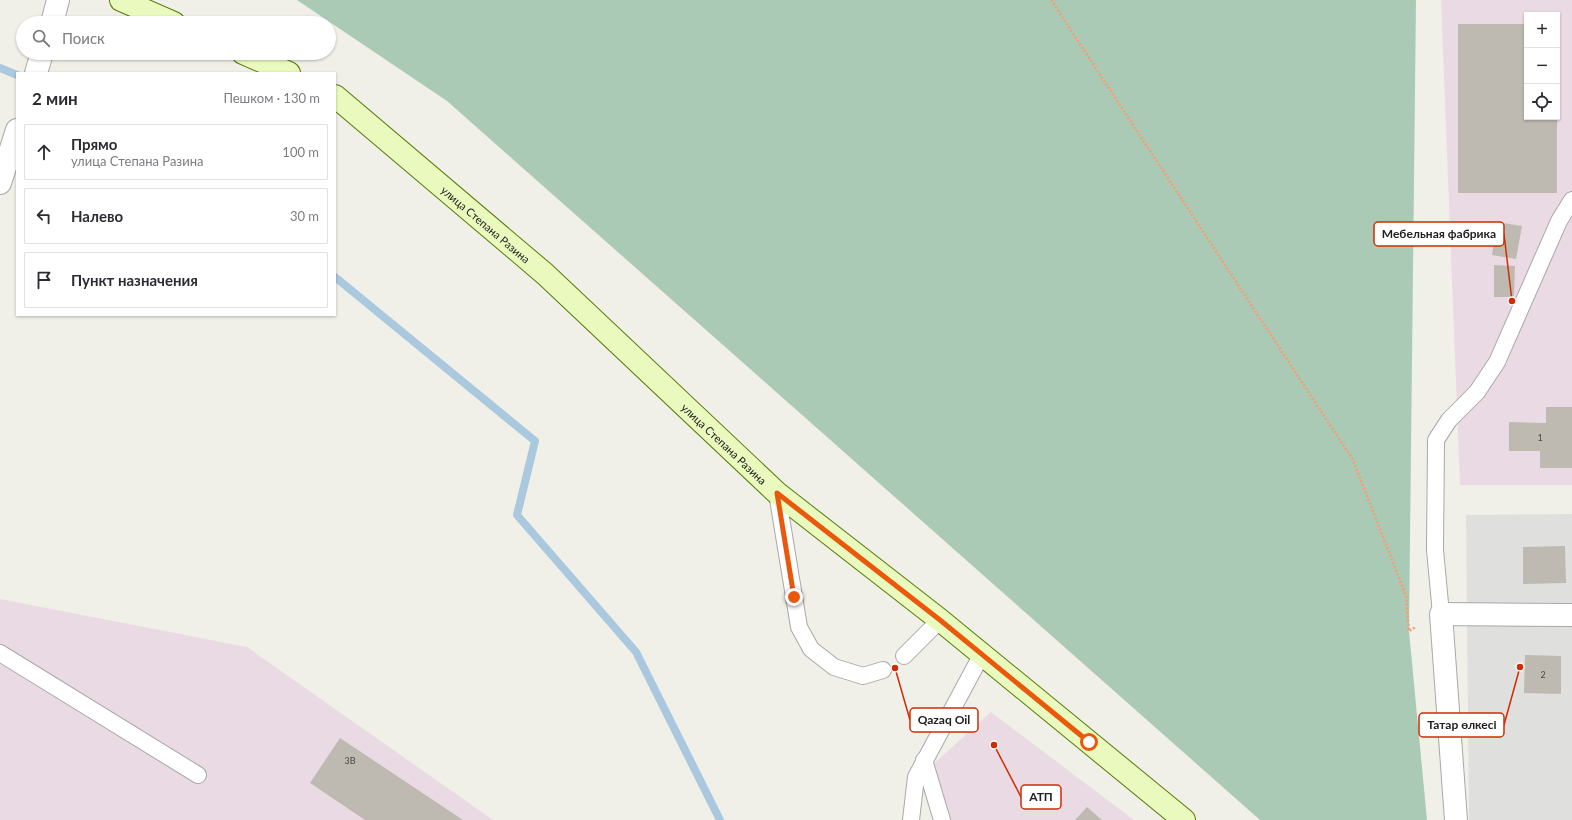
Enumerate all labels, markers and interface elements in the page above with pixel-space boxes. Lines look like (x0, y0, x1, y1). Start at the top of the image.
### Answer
map controls (1524, 12, 1560, 120)
button: + (1524, 12, 1560, 48)
search box (16, 16, 336, 60)
icon: search (30, 27, 52, 49)
text: Поиск (62, 29, 105, 47)
button: − (1524, 48, 1560, 84)
button: locate (1524, 84, 1560, 120)
text: 2 мин (32, 88, 78, 109)
text: Пешком · 130 m (223, 90, 320, 106)
text: Прямо (71, 135, 117, 153)
icon: ahead (33, 141, 55, 163)
text: 100 m (282, 144, 319, 160)
text: улица Степана Разина (71, 153, 203, 169)
street label: улица Степана Разина (439, 183, 533, 265)
icon: left (33, 205, 55, 227)
text: Налево (71, 207, 123, 225)
text: 30 m (290, 208, 319, 224)
callout: Мебельная фабрика (1374, 222, 1504, 246)
text: Мебельная фабрика (1382, 226, 1496, 241)
icon: arrive (33, 269, 55, 291)
text: Пункт назначения (71, 271, 198, 289)
street label: улица Степана Разина (679, 400, 770, 487)
house number: 1 (1537, 432, 1543, 443)
route end (785, 588, 803, 606)
house number: 2 (1540, 669, 1546, 680)
callout: Qazaq Oil (910, 708, 978, 732)
text: Qazaq Oil (918, 712, 970, 727)
callout: Татар өлкесі (1419, 713, 1504, 737)
text: Татар өлкесі (1427, 717, 1497, 732)
route start (1080, 733, 1098, 751)
house number: 3В (344, 755, 356, 766)
callout: АТП (1021, 785, 1061, 809)
text: АТП (1028, 789, 1053, 804)

